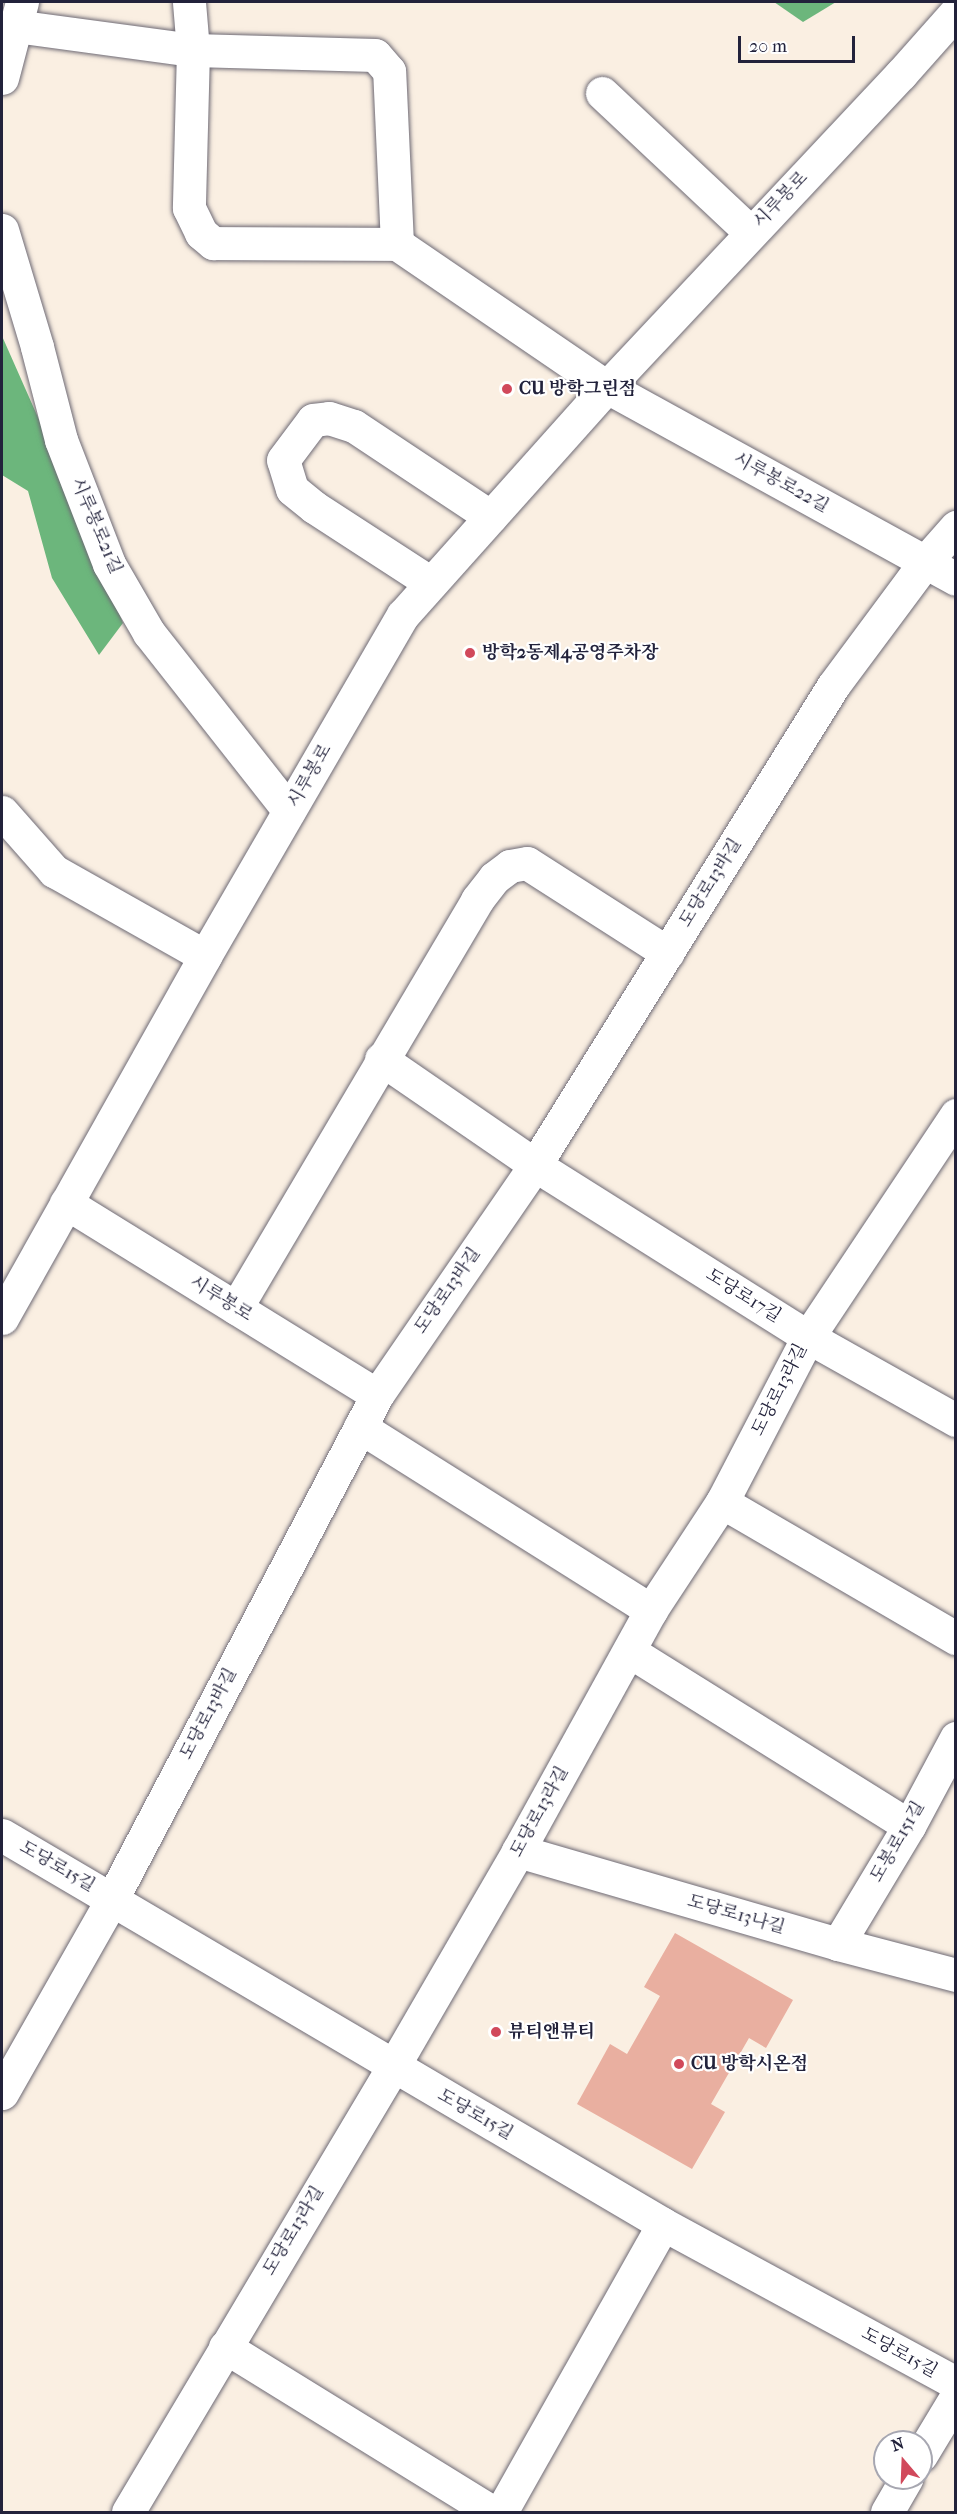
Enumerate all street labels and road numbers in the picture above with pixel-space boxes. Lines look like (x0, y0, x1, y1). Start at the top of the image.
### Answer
street label: 시루봉로 (749, 167, 813, 233)
street label: 시루봉로22길 (730, 448, 832, 518)
street label: 시루봉로21길 (66, 475, 126, 577)
street label: 시루봉로 (283, 740, 337, 812)
street label: 도당로13바길 (675, 835, 747, 931)
street label: 도당로13바길 (410, 1244, 486, 1338)
street label: 도당로17길 (701, 1264, 785, 1328)
street label: 시루봉로 (186, 1271, 256, 1327)
street label: 도당로13라길 (748, 1340, 812, 1440)
street label: 도당로13바길 (176, 1664, 242, 1764)
street label: 도당로13라길 (506, 1763, 574, 1861)
street label: 도봉로151길 (866, 1798, 930, 1886)
street label: 도당로15길 (15, 1837, 99, 1897)
street label: 도당로13나길 (685, 1891, 787, 1939)
street label: 도당로15길 (433, 2085, 517, 2145)
street label: 도당로13라길 (259, 2182, 329, 2280)
street label: 도당로15길 (857, 2323, 941, 2383)

